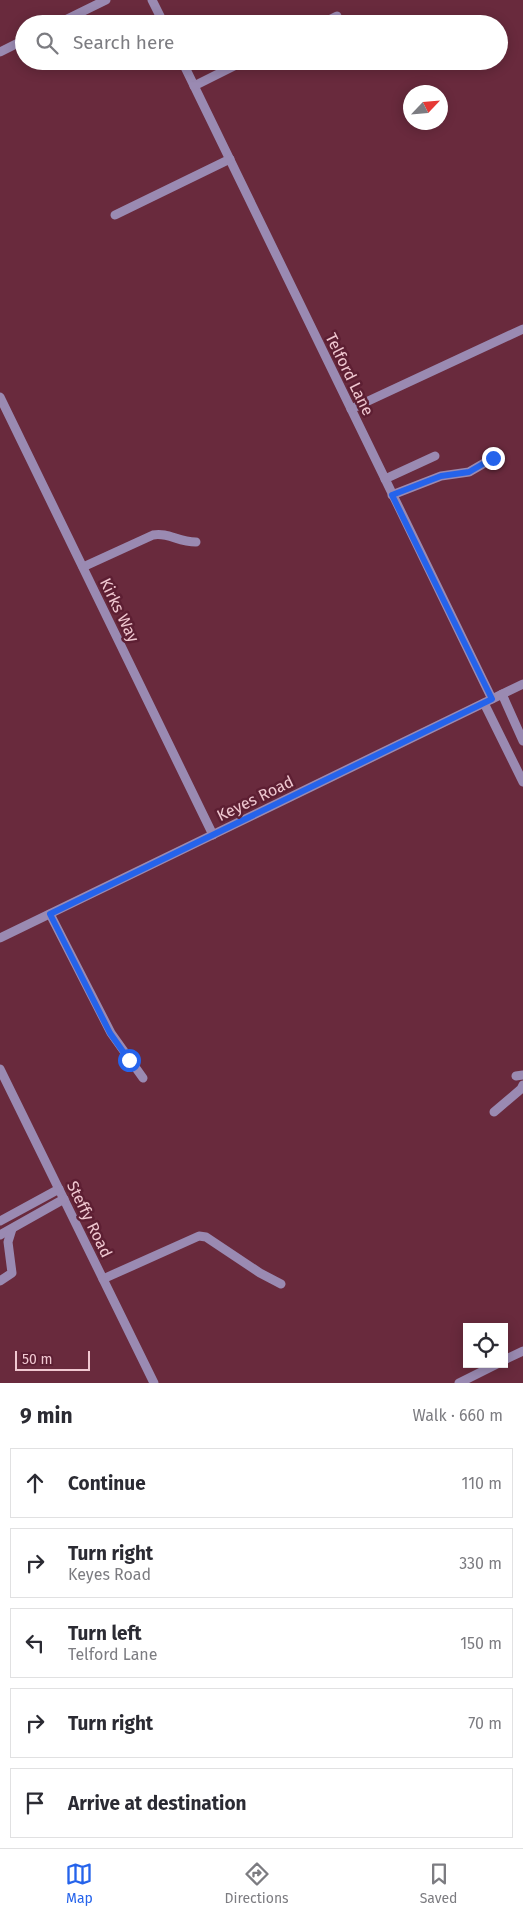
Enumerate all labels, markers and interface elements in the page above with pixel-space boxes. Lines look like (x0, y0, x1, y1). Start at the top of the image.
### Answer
search box (15, 15, 508, 70)
icon: search (33, 29, 61, 57)
text: Search here (73, 31, 174, 54)
north arrow (403, 85, 448, 130)
street label: Telford Lane (321, 330, 378, 419)
route end (482, 447, 505, 470)
street label: Kirks Way (96, 575, 143, 646)
street label: Keyes Road (214, 772, 297, 825)
route start (118, 1049, 141, 1072)
street label: Steffy Road (63, 1178, 116, 1261)
map controls (463, 1323, 508, 1368)
button: locate (463, 1323, 508, 1368)
scale bar (15, 1348, 90, 1371)
text: 50 m (22, 1351, 53, 1368)
text: 9 min (20, 1403, 73, 1429)
text: Walk · 660 m (413, 1406, 503, 1425)
icon: ahead (21, 1469, 49, 1497)
text: Continue (68, 1472, 146, 1495)
text: 110 m (461, 1474, 502, 1493)
text: Turn right (68, 1542, 153, 1565)
icon: right (21, 1549, 49, 1577)
text: 330 m (459, 1554, 502, 1573)
text: Keyes Road (68, 1565, 151, 1584)
text: Turn left (68, 1622, 142, 1645)
icon: left (21, 1629, 49, 1657)
text: 150 m (460, 1634, 502, 1653)
text: Telford Lane (68, 1645, 157, 1664)
icon: right (21, 1709, 49, 1737)
text: Turn right (68, 1712, 153, 1735)
text: 70 m (468, 1714, 502, 1733)
icon: arrive (21, 1789, 49, 1817)
text: Arrive at destination (68, 1792, 247, 1815)
tab: Map (65, 1860, 93, 1907)
tab: Directions (224, 1860, 289, 1907)
tab: Saved (420, 1860, 458, 1907)

